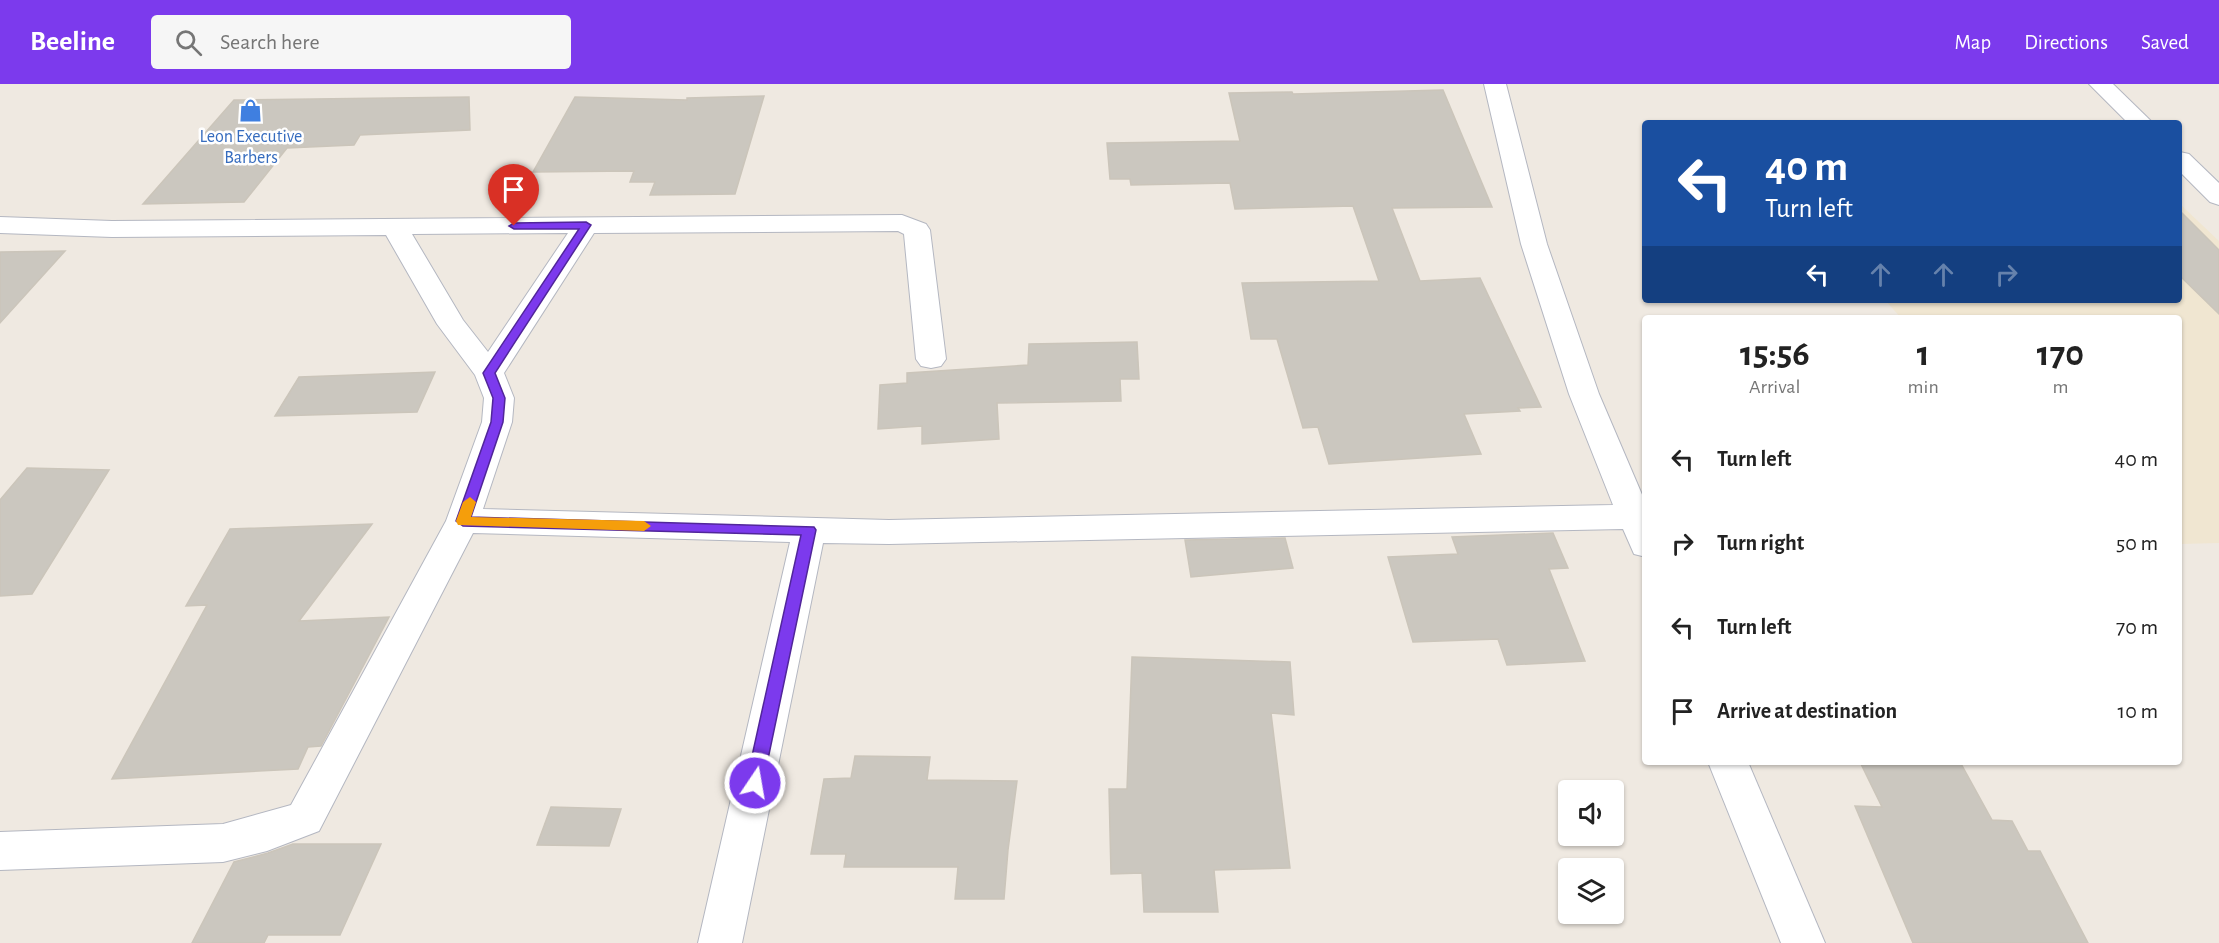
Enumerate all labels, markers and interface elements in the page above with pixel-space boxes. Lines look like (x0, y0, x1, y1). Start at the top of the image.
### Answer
search box (151, 15, 571, 69)
icon: search (172, 26, 205, 59)
text: Beeline (30, 28, 115, 56)
text: Search here (220, 31, 320, 53)
text: Map (1955, 32, 1991, 53)
text: Directions (2024, 32, 2108, 53)
text: Saved (2141, 32, 2189, 53)
shop icon: Leon Executive Barbers (238, 97, 264, 123)
place label: Leon Executive Barbers (200, 128, 302, 167)
icon: left (1666, 144, 1744, 222)
text: 40 m (1765, 146, 1848, 188)
pin (488, 164, 539, 226)
icon: arrive (497, 173, 530, 206)
text: Turn left (1765, 195, 1853, 222)
icon: left (1801, 258, 1834, 291)
icon: ahead (1864, 258, 1897, 291)
icon: ahead (1927, 258, 1960, 291)
icon: right (1990, 258, 2023, 291)
text: 15:56 (1740, 336, 1810, 372)
text: 1 (1917, 336, 1930, 372)
text: 170 (2037, 336, 2084, 372)
text: Arrival (1749, 377, 1801, 397)
text: min (1908, 377, 1939, 397)
text: m (2052, 377, 2068, 397)
icon: left (1666, 443, 1699, 476)
text: Turn left (1717, 448, 1791, 470)
text: 40 m (2115, 448, 2158, 470)
icon: right (1666, 527, 1699, 560)
text: Turn right (1717, 532, 1804, 554)
text: 50 m (2116, 532, 2158, 554)
icon: left (1666, 611, 1699, 644)
text: Turn left (1717, 616, 1791, 638)
text: 70 m (2116, 616, 2158, 638)
icon: arrive (1666, 695, 1699, 728)
text: Arrive at destination (1717, 700, 1897, 722)
text: 10 m (2118, 700, 2158, 722)
position arrow (723, 751, 787, 815)
map controls (1558, 780, 1624, 924)
button: sound (1558, 780, 1624, 846)
button: layers (1558, 858, 1624, 924)

